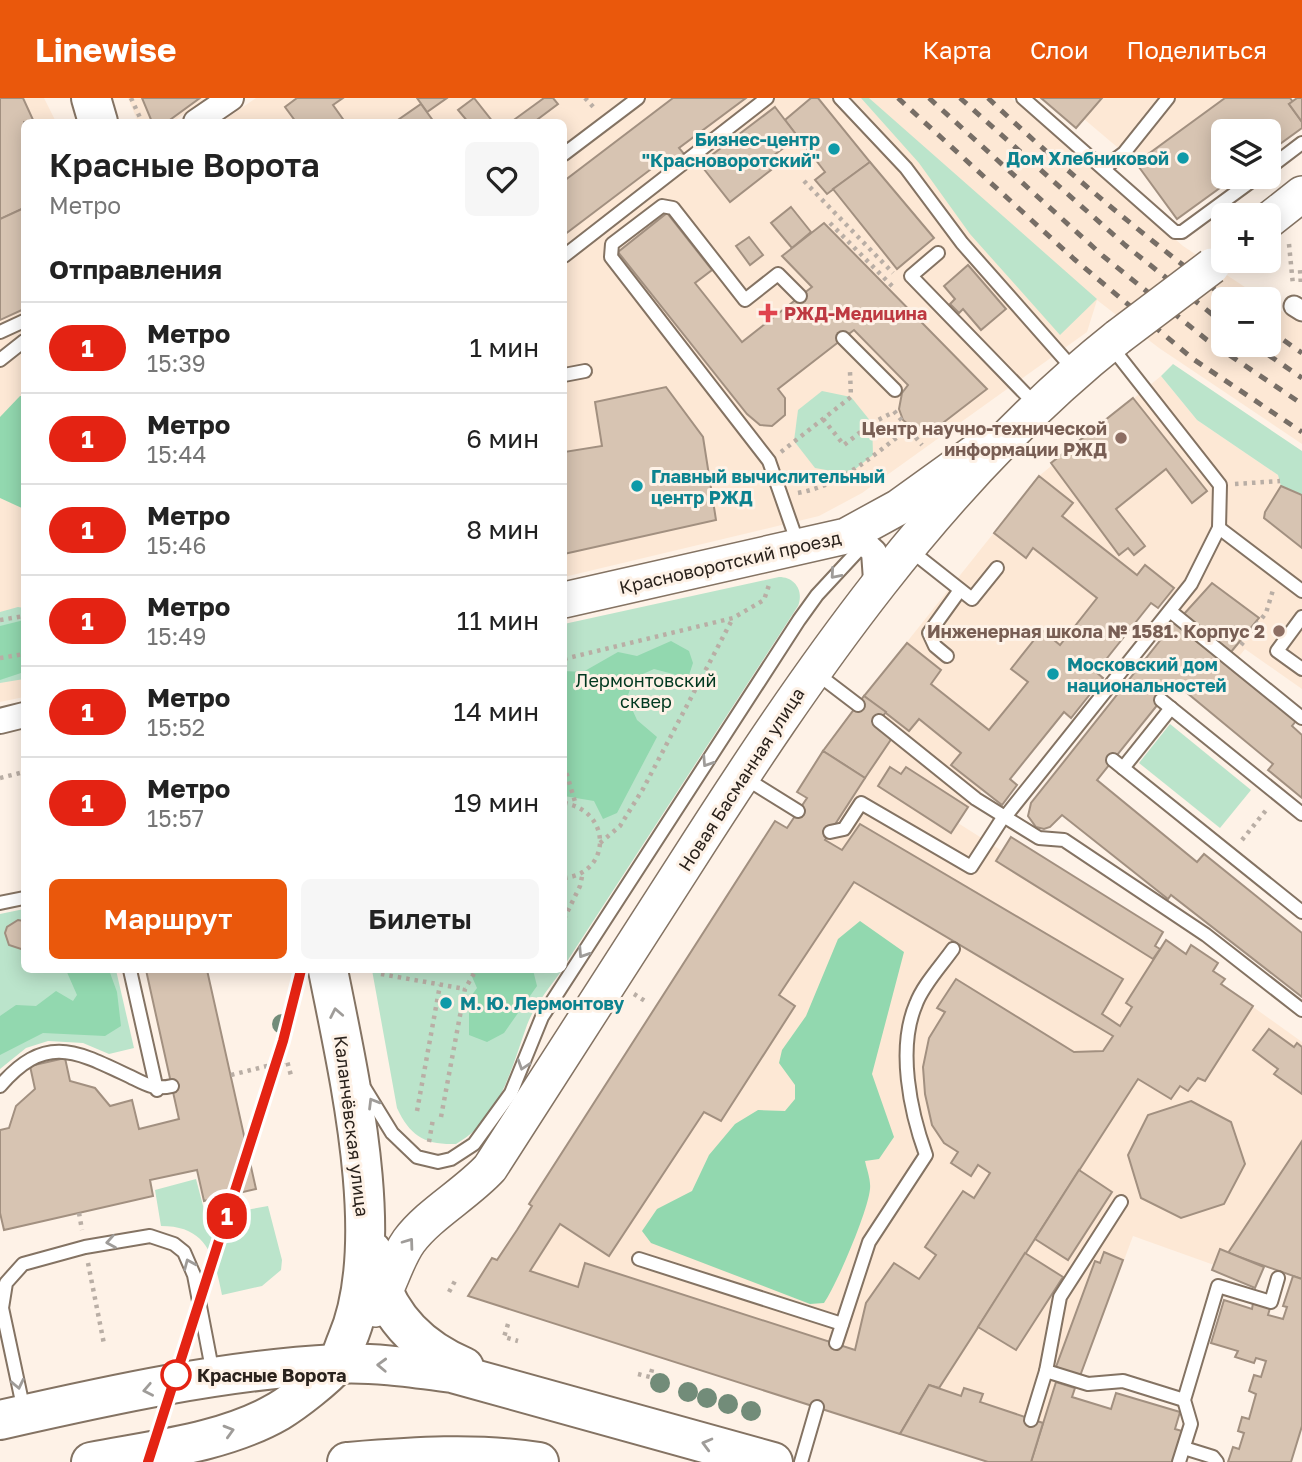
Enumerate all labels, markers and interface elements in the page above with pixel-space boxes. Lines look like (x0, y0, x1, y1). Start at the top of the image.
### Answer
text: Linewise (35, 30, 177, 69)
text: Карта (922, 35, 992, 64)
text: Слои (1030, 35, 1089, 64)
text: Поделиться (1127, 35, 1267, 64)
map controls (1211, 119, 1281, 357)
button: layers (1211, 119, 1281, 189)
place label: Бизнес-центр "Красноворотский" (642, 128, 820, 171)
marker: Бизнес-центр "Красноворотский" (826, 141, 842, 157)
button: heart (465, 142, 539, 216)
text: Красные Ворота (49, 145, 320, 184)
place label: Дом Хлебниковой (1007, 147, 1169, 169)
marker: Дом Хлебниковой (1175, 150, 1191, 166)
text: Метро (49, 191, 121, 219)
button: + (1211, 203, 1281, 273)
text: Отправления (49, 254, 222, 285)
button: − (1211, 287, 1281, 357)
place label: РЖД-Медицина (784, 302, 927, 324)
marker: РЖД-Медицина (758, 303, 778, 323)
text: Метро (147, 318, 230, 349)
text: 1 мин (469, 332, 539, 363)
text: 1 (81, 333, 94, 362)
text: 15:39 (147, 349, 206, 377)
text: Метро (147, 409, 230, 440)
place label: Центр научно-технической информации РЖД (862, 417, 1107, 460)
text: 6 мин (466, 423, 539, 454)
text: 1 (81, 424, 94, 453)
marker: Центр научно-технической информации РЖД (1113, 430, 1129, 446)
text: 15:44 (147, 440, 206, 468)
place label: Главный вычислительный центр РЖД (651, 465, 885, 508)
marker: Главный вычислительный центр РЖД (629, 478, 645, 494)
text: Метро (147, 500, 230, 531)
text: 8 мин (466, 514, 539, 545)
text: 1 (81, 515, 94, 544)
street label: Красноворотский проезд (617, 526, 843, 598)
text: 15:46 (147, 531, 206, 559)
one-way arrow (831, 566, 843, 579)
text: Метро (147, 591, 230, 622)
text: 11 мин (457, 605, 539, 636)
text: 1 (81, 606, 94, 635)
place label: Инженерная школа № 1581. Корпус 2 (927, 620, 1265, 642)
text: 15:49 (147, 622, 206, 650)
marker: Инженерная школа № 1581. Корпус 2 (1271, 623, 1287, 639)
place label: Московский дом национальностей (1067, 653, 1227, 696)
marker: Московский дом национальностей (1045, 666, 1061, 682)
park label: Лермонтовский сквер (576, 669, 716, 712)
text: Метро (147, 682, 230, 713)
street label: Новая Басманная улица (673, 683, 809, 875)
text: 14 мин (454, 696, 539, 727)
text: 1 (81, 697, 94, 726)
text: 15:52 (147, 713, 205, 741)
one-way arrow (702, 754, 715, 767)
text: Метро (147, 773, 230, 804)
text: 19 мин (454, 787, 539, 818)
text: 1 (81, 788, 94, 817)
text: 15:57 (147, 804, 204, 832)
button: Маршрут (49, 879, 287, 959)
button: Билеты (301, 879, 539, 959)
one-way arrow (578, 945, 591, 958)
place label: М. Ю. Лермонтову (460, 992, 625, 1014)
marker: М. Ю. Лермонтову (438, 995, 454, 1011)
one-way arrow (330, 1007, 345, 1019)
street label: Каланчёвская улица (330, 1034, 374, 1218)
one-way arrow (517, 1058, 531, 1071)
one-way arrow (368, 1098, 381, 1111)
line badge: 1 (204, 1193, 250, 1239)
text: 1 (221, 1201, 233, 1230)
one-way arrow (105, 1234, 117, 1249)
one-way arrow (401, 1238, 413, 1251)
one-way arrow (183, 1258, 197, 1270)
one-way arrow (376, 1358, 387, 1373)
marker: Красные Ворота (161, 1360, 191, 1390)
place label: Красные Ворота (197, 1364, 346, 1386)
one-way arrow (10, 1378, 25, 1390)
one-way arrow (142, 1382, 154, 1397)
one-way arrow (223, 1425, 235, 1440)
one-way arrow (702, 1438, 714, 1452)

